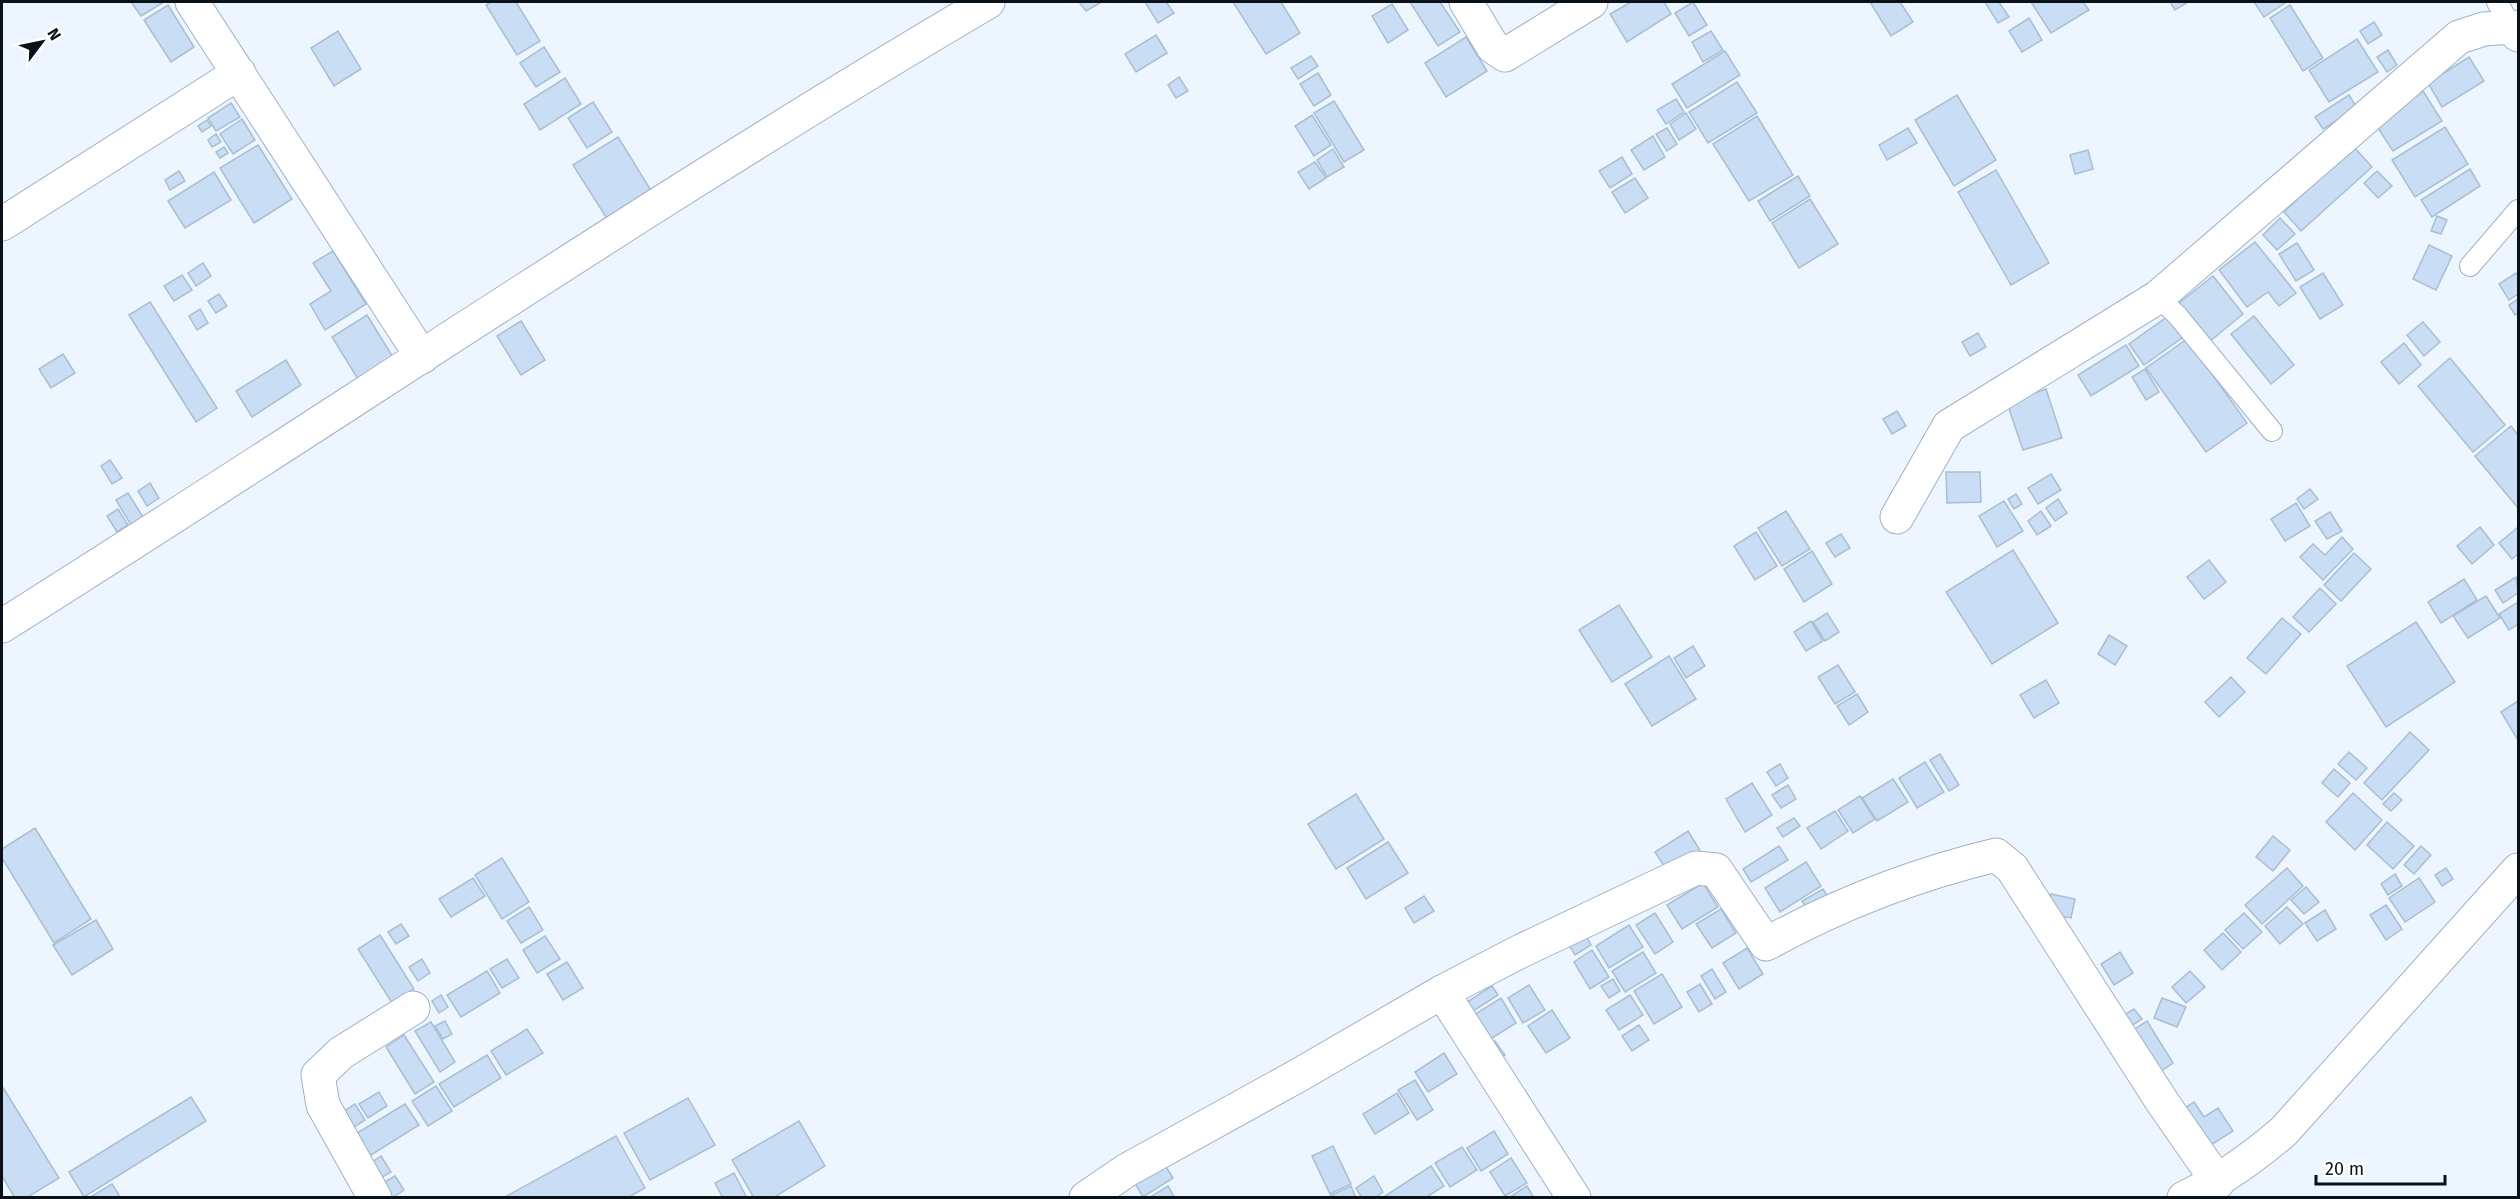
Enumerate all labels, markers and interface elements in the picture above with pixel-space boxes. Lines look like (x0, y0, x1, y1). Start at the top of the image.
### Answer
north arrow (12, 12, 72, 72)
text: N (43, 25, 65, 44)
scale bar (2316, 1148, 2445, 1186)
text: 20 m (2325, 1158, 2364, 1180)

